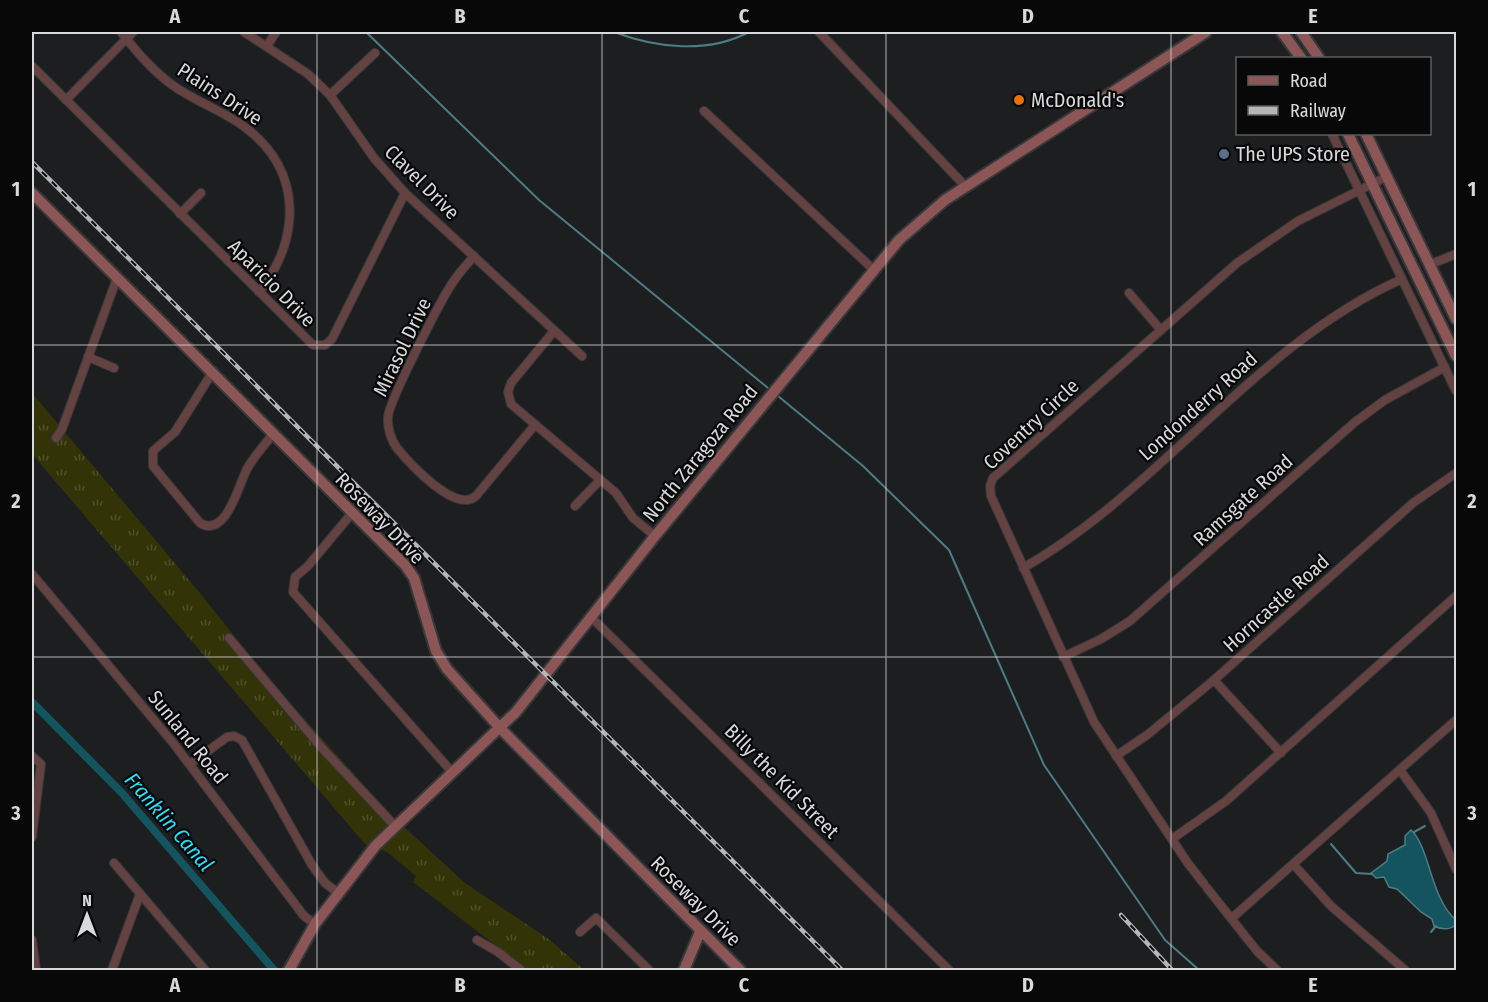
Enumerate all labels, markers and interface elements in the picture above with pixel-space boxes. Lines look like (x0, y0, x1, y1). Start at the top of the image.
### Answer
text: A (169, 4, 182, 28)
text: B (454, 4, 466, 28)
text: C (739, 4, 750, 28)
text: D (1022, 4, 1034, 28)
text: E (1308, 4, 1318, 28)
legend (1236, 57, 1431, 135)
street label: Plains Drive (173, 58, 267, 130)
text: Road (1290, 70, 1327, 92)
place label: McDonald's (1031, 88, 1124, 112)
marker: McDonald's (1012, 93, 1026, 107)
text: Railway (1290, 100, 1346, 122)
street label: Clavel Drive (380, 140, 464, 224)
place label: The UPS Store (1236, 142, 1350, 166)
marker: The UPS Store (1217, 147, 1231, 161)
text: 1 (12, 177, 20, 201)
text: 1 (1468, 177, 1476, 201)
street label: Aparicio Drive (223, 234, 321, 332)
street label: Mirasol Drive (368, 294, 436, 400)
street label: Londonderry Road (1134, 347, 1262, 465)
street label: Coventry Circle (978, 374, 1084, 474)
street label: North Zaragoza Road (637, 380, 763, 526)
street label: Ramsgate Road (1188, 449, 1298, 551)
street label: Roseway Drive (330, 467, 430, 569)
text: 2 (10, 489, 21, 513)
text: 2 (1466, 489, 1477, 513)
street label: Horncastle Road (1218, 549, 1334, 657)
street label: Sunland Road (143, 685, 233, 789)
street label: Billy the Kid Street (720, 719, 844, 843)
water label: Franklin Canal (119, 767, 219, 877)
text: 3 (10, 801, 21, 825)
text: 3 (1466, 801, 1477, 825)
street label: Roseway Drive (646, 851, 746, 951)
north arrow (57, 885, 117, 945)
text: N (82, 891, 92, 910)
text: A (169, 973, 182, 997)
text: B (454, 973, 466, 997)
text: C (739, 973, 750, 997)
text: D (1022, 973, 1034, 997)
text: E (1308, 973, 1318, 997)

